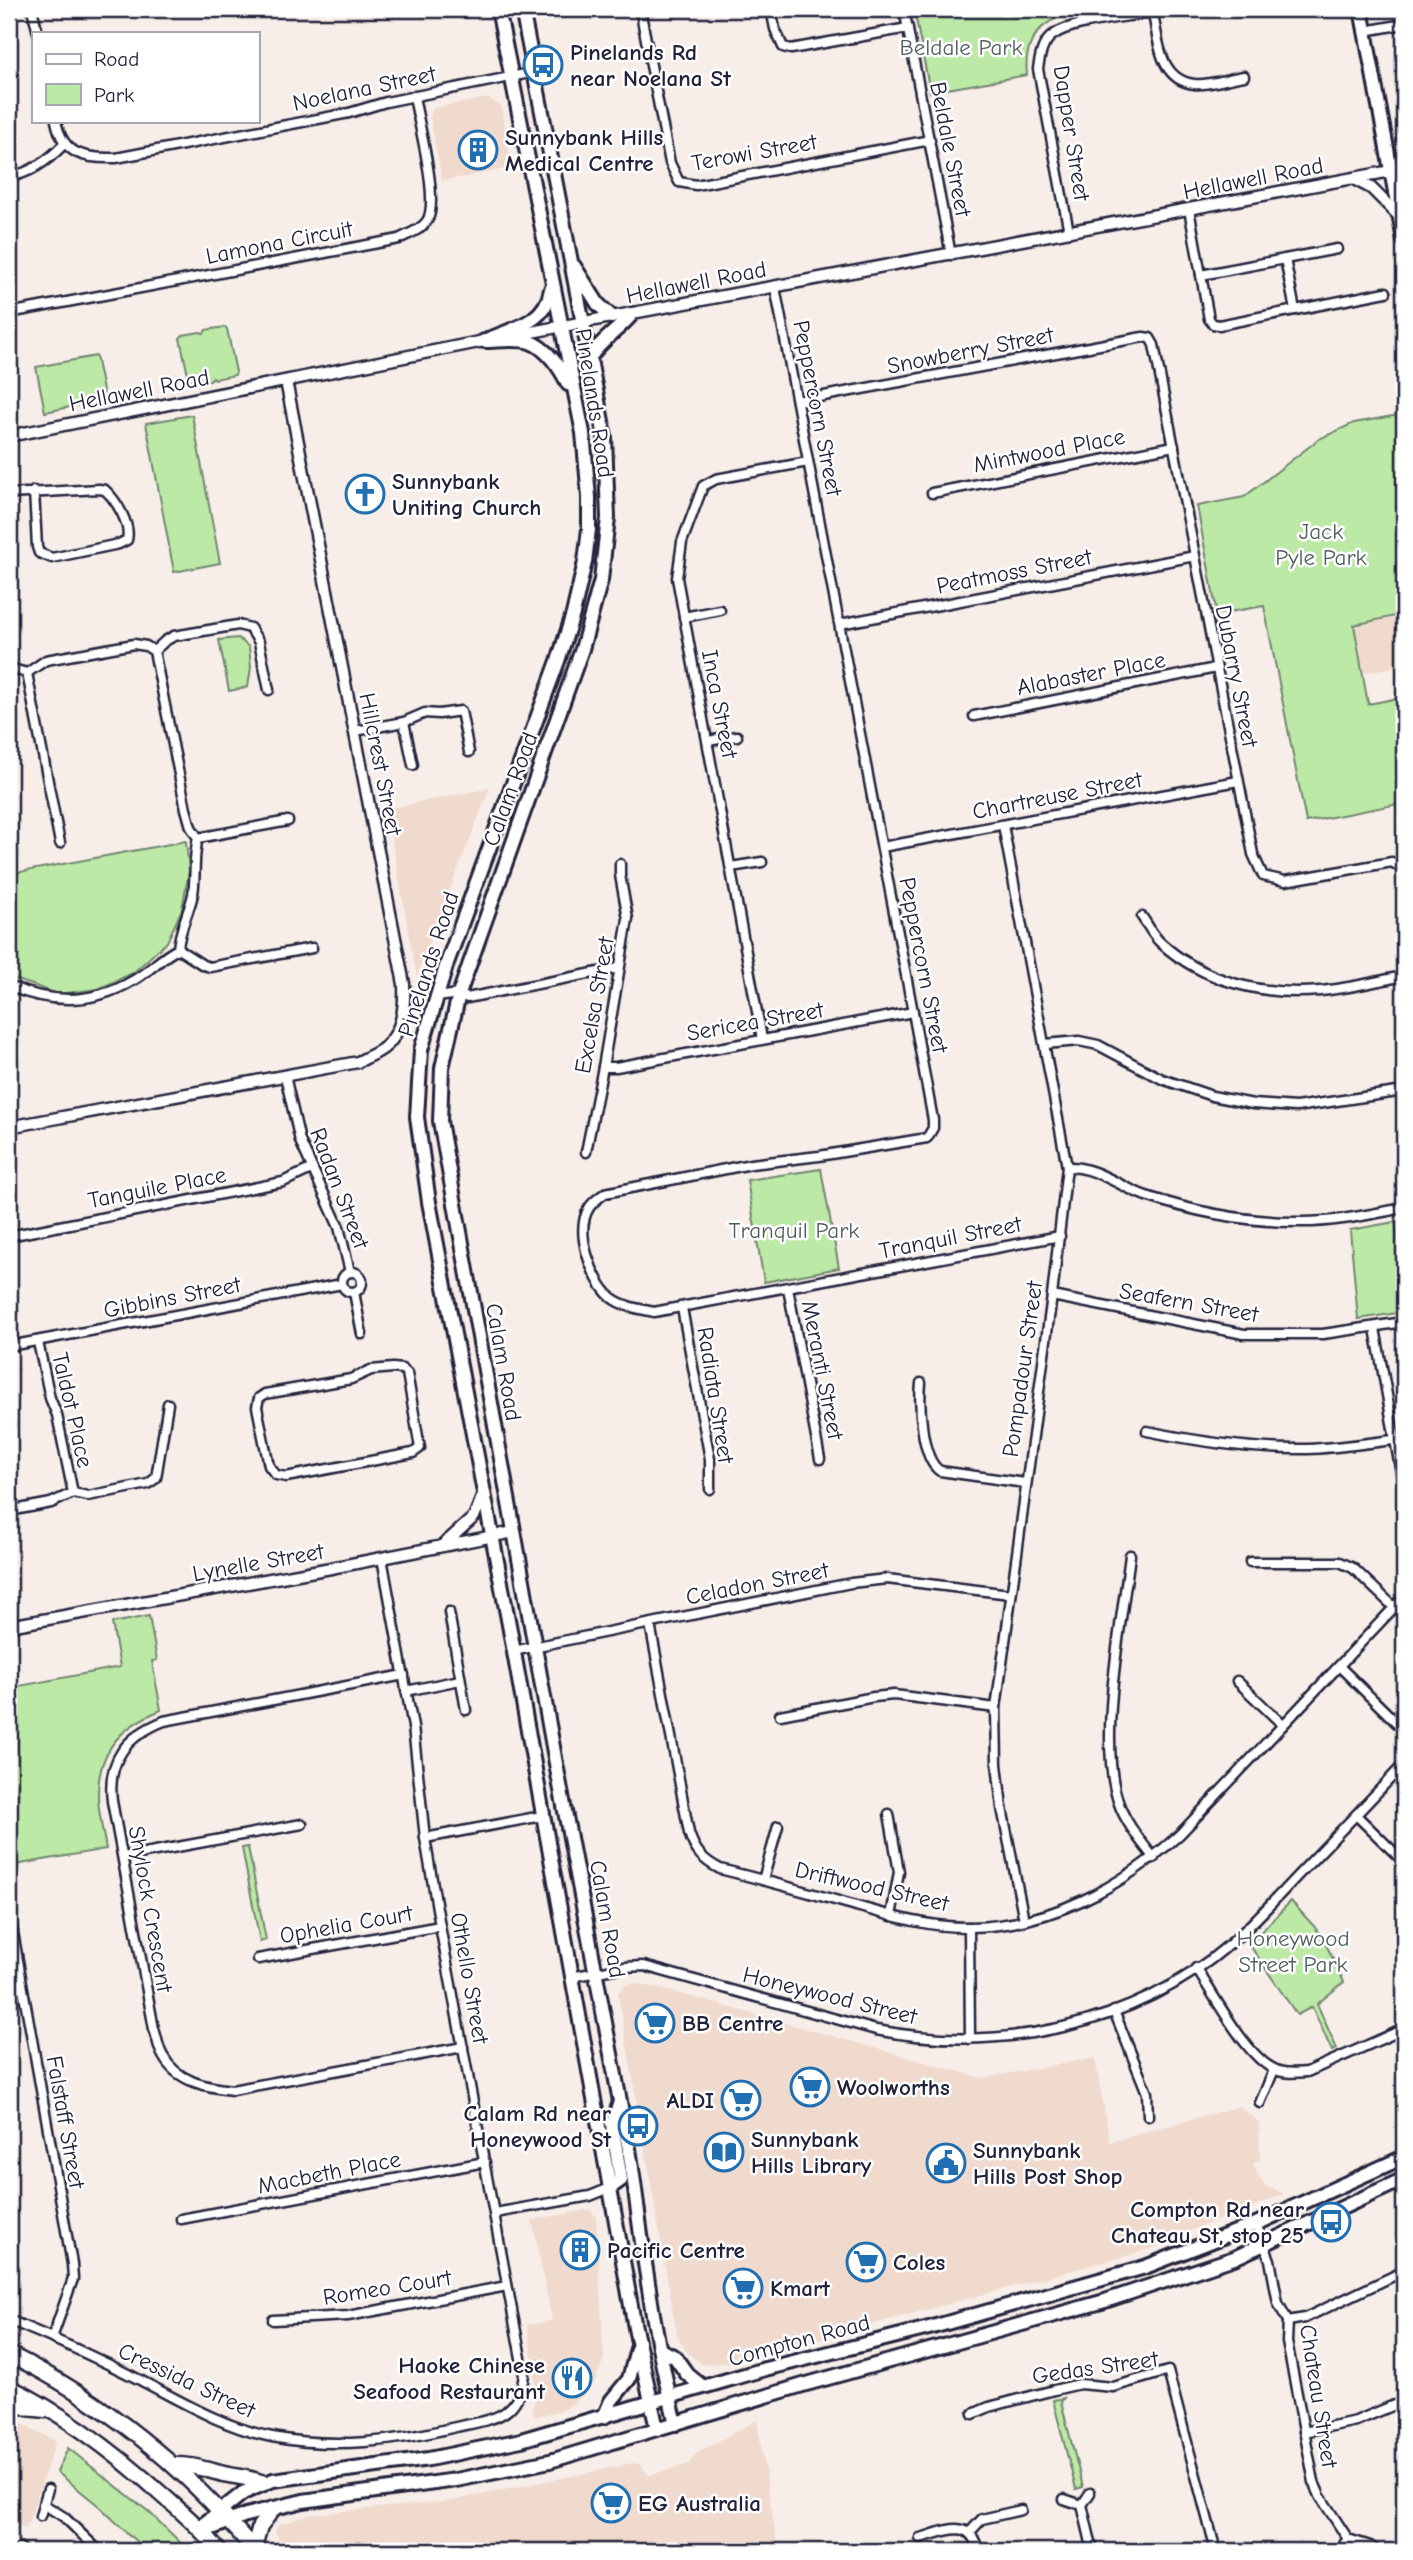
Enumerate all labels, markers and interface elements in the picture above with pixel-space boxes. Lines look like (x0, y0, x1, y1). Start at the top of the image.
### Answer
legend (32, 32, 259, 122)
park label: Beldale Park (899, 34, 1023, 61)
place label: Pinelands Rd near Noelana St (570, 39, 731, 92)
bus stop icon: Pinelands Rd near Noelana St (522, 44, 564, 86)
text: Road (94, 47, 139, 71)
street label: Noelana Street (290, 60, 440, 117)
street label: Dapper Street (1047, 63, 1096, 204)
street label: Beldale Street (924, 79, 977, 220)
text: Park (94, 83, 134, 107)
place label: Sunnybank Hills Medical Centre (505, 124, 663, 177)
street label: Terowi Street (689, 128, 820, 177)
building icon: Sunnybank Hills Medical Centre (457, 129, 499, 171)
street label: Hellawell Road (1181, 152, 1326, 205)
street label: Lamona Circuit (203, 215, 356, 270)
street label: Hellawell Road (624, 256, 769, 309)
street label: Peppercorn Street (787, 318, 848, 500)
street label: Snowberry Street (885, 321, 1057, 380)
street label: Pinelands Road (569, 326, 620, 480)
street label: Hellawell Road (67, 364, 212, 417)
street label: Mintwood Place (971, 423, 1127, 478)
place label: Sunnybank Uniting Church (392, 468, 541, 521)
church icon: Sunnybank Uniting Church (344, 473, 386, 515)
park label: Jack Pyle Park (1275, 518, 1367, 571)
street label: Peatmoss Street (934, 543, 1095, 600)
street label: Dubarry Street (1209, 603, 1264, 751)
street label: Alabaster Place (1015, 646, 1168, 701)
street label: Inca Street (696, 648, 744, 762)
street label: Hillcrest Street (353, 691, 408, 839)
street label: Calam Road (477, 729, 544, 850)
street label: Chartreuse Street (970, 766, 1146, 825)
street label: Peppercorn Street (893, 875, 954, 1057)
street label: Pinelands Road (392, 888, 465, 1040)
street label: Excelsa Street (569, 933, 620, 1076)
street label: Sericea Street (685, 996, 827, 1047)
street label: Radan Street (304, 1124, 375, 1254)
street label: Tanguile Place (86, 1161, 229, 1214)
street label: Tranquil Street (877, 1210, 1025, 1265)
park label: Tranquil Park (729, 1217, 859, 1244)
street label: Gibbins Street (101, 1271, 244, 1324)
street label: Seafern Street (1117, 1277, 1262, 1328)
street label: Pompadour Street (997, 1278, 1048, 1459)
street label: Meranti Street (796, 1298, 849, 1443)
street label: Calam Road (480, 1301, 527, 1423)
street label: Radiata Street (691, 1325, 740, 1467)
street label: Taldot Place (46, 1350, 99, 1470)
street label: Lynelle Street (190, 1537, 327, 1587)
street label: Celadon Street (683, 1556, 832, 1611)
street label: Shylock Crescent (123, 1824, 179, 1996)
street label: Driftwood Street (792, 1856, 953, 1918)
street label: Calam Road (584, 1858, 631, 1980)
street label: Ophelia Court (278, 1899, 416, 1949)
street label: Othello Street (445, 1910, 495, 2047)
park label: Honeywood Street Park (1236, 1925, 1350, 1978)
street label: Honeywood Street (740, 1961, 921, 2031)
supermarket icon: BB Centre (634, 2002, 676, 2044)
place label: BB Centre (682, 2010, 783, 2037)
street label: Falstaff Street (41, 2054, 91, 2192)
supermarket icon: Woolworths (789, 2066, 831, 2108)
place label: Woolworths (837, 2074, 950, 2101)
supermarket icon: ALDI (720, 2079, 762, 2121)
place label: ALDI (666, 2087, 714, 2114)
place label: Calam Rd near Honeywood St (464, 2100, 612, 2153)
bus stop icon: Calam Rd near Honeywood St (617, 2105, 659, 2147)
place label: Sunnybank Hills Library (751, 2126, 872, 2179)
library icon: Sunnybank Hills Library (703, 2131, 745, 2173)
place label: Sunnybank Hills Post Shop (973, 2137, 1123, 2190)
public building icon: Sunnybank Hills Post Shop (925, 2142, 967, 2184)
street label: Macbeth Place (255, 2145, 403, 2200)
place label: Compton Rd near Chateau St, stop 25 (1111, 2196, 1305, 2249)
bus stop icon: Compton Rd near Chateau St, stop 25 (1310, 2201, 1352, 2243)
building icon: Pacific Centre (559, 2229, 601, 2271)
place label: Pacific Centre (607, 2237, 745, 2264)
supermarket icon: Coles (845, 2241, 887, 2283)
place label: Coles (893, 2249, 945, 2276)
street label: Romeo Court (321, 2264, 455, 2311)
supermarket icon: Kmart (722, 2267, 764, 2309)
place label: Kmart (770, 2275, 830, 2302)
street label: Compton Road (725, 2309, 873, 2372)
street label: Chateau Street (1294, 2323, 1343, 2471)
street label: Cressida Street (114, 2337, 261, 2425)
street label: Gedas Street (1030, 2345, 1161, 2390)
place label: Haoke Chinese Seafood Restaurant (353, 2352, 545, 2405)
restaurant icon: Haoke Chinese Seafood Restaurant (551, 2357, 593, 2399)
supermarket icon: EG Australia (590, 2482, 632, 2524)
place label: EG Australia (638, 2490, 761, 2517)

